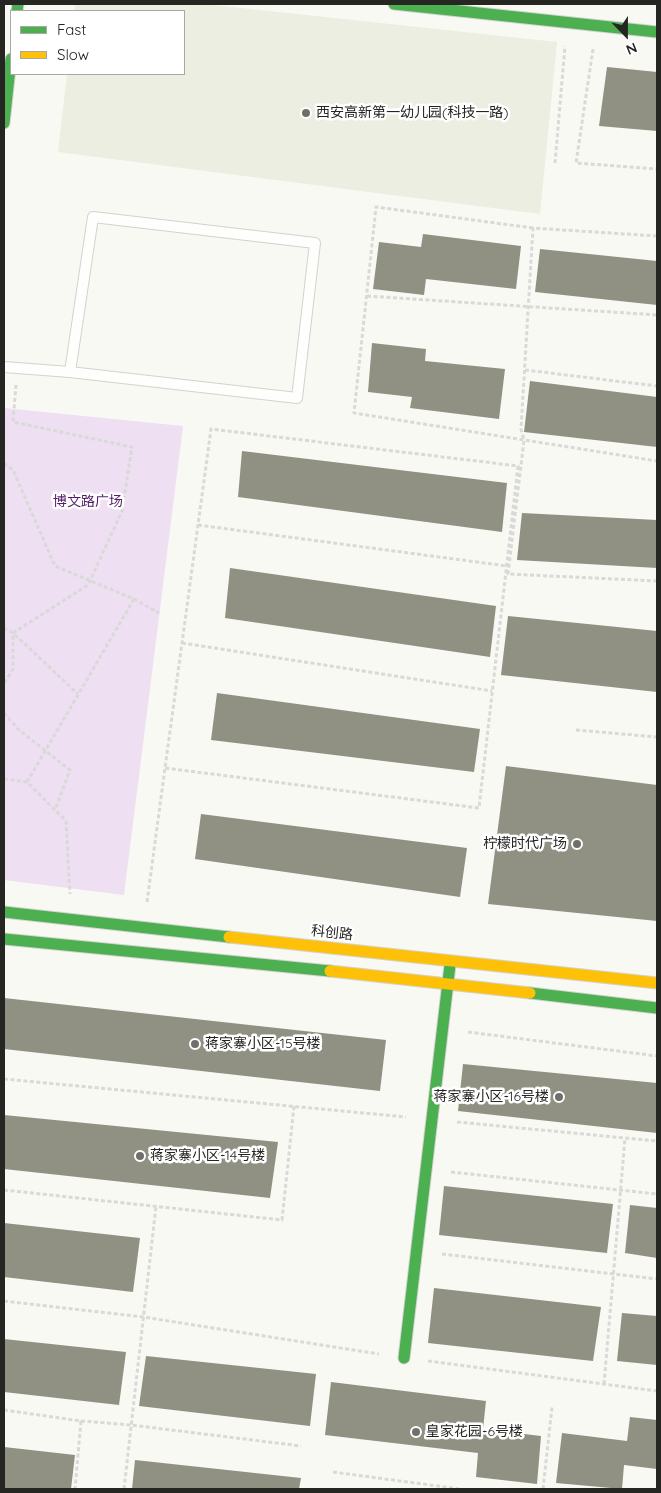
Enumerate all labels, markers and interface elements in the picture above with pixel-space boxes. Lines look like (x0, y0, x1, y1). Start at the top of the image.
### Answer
legend (10, 10, 185, 75)
north arrow (601, 10, 651, 60)
text: Fast (57, 20, 86, 39)
text: N (623, 39, 640, 59)
text: Slow (57, 45, 89, 64)
place label: 西安高新第一幼儿园(科技一路) (316, 105, 508, 121)
marker: 西安高新第一幼儿园(科技一路) (300, 107, 312, 119)
park label: 博文路广场 (53, 494, 123, 510)
place label: 柠檬时代广场 (483, 836, 567, 852)
marker: 柠檬时代广场 (571, 838, 583, 850)
street label: 科创路 (310, 922, 354, 944)
place label: 蒋家寨小区-15号楼 (205, 1036, 321, 1052)
marker: 蒋家寨小区-15号楼 (189, 1038, 201, 1050)
place label: 蒋家寨小区-16号楼 (433, 1089, 549, 1105)
marker: 蒋家寨小区-16号楼 (553, 1091, 565, 1103)
place label: 蒋家寨小区-14号楼 (150, 1148, 265, 1164)
marker: 蒋家寨小区-14号楼 (134, 1150, 146, 1162)
place label: 皇家花园-6号楼 (426, 1424, 523, 1440)
marker: 皇家花园-6号楼 (410, 1426, 422, 1438)

